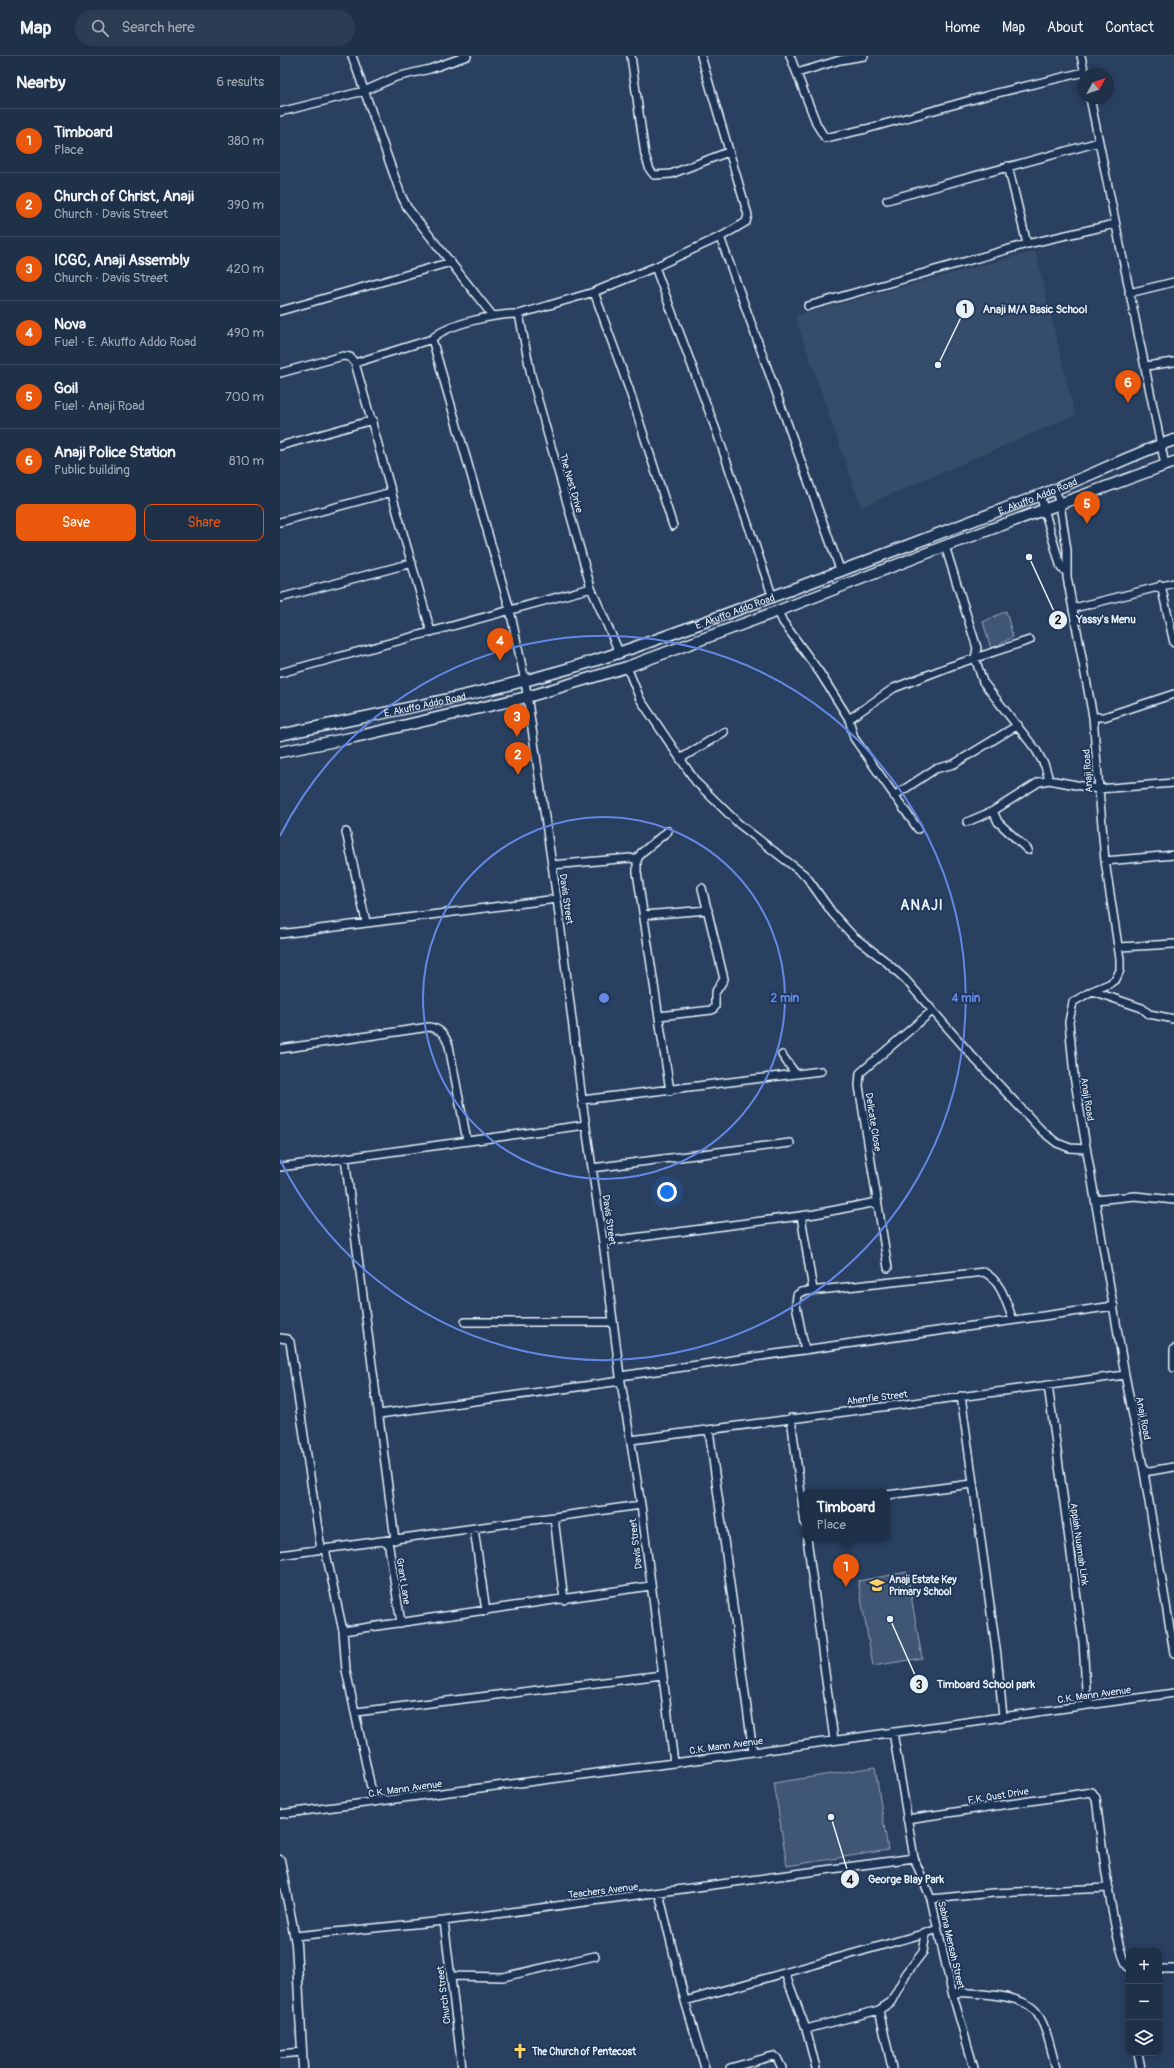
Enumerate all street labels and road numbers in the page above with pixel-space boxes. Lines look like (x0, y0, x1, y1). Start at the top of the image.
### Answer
street label: The Nest Drive (557, 452, 585, 514)
street label: E. Akuffo Addo Road (997, 476, 1079, 517)
street label: E. Akuffo Addo Road (694, 592, 776, 632)
street label: E. Akuffo Addo Road (383, 690, 467, 720)
street label: Anaji Road (1080, 749, 1096, 793)
street label: Davis Street (557, 873, 576, 926)
street label: Anaji Road (1078, 1077, 1096, 1122)
street label: Delicate Close (862, 1092, 884, 1152)
street label: Davis Street (600, 1194, 619, 1247)
street label: Ahenfie Street (846, 1388, 909, 1408)
street label: Anaji Road (1133, 1396, 1153, 1441)
street label: Appiah Nuamah Link (1067, 1502, 1091, 1587)
street label: Davis Street (627, 1517, 645, 1570)
street label: Grant Lane (393, 1557, 413, 1605)
street label: C.K. Mann Avenue (1056, 1684, 1132, 1706)
street label: C.K. Mann Avenue (688, 1735, 764, 1757)
street label: C.K. Mann Avenue (367, 1778, 443, 1800)
street label: F.K. Qust Drive (967, 1785, 1030, 1807)
street label: Teachers Avenue (568, 1881, 639, 1901)
street label: Sabina Mensah Street (935, 1900, 967, 1991)
street label: Church Street (434, 1964, 454, 2025)

